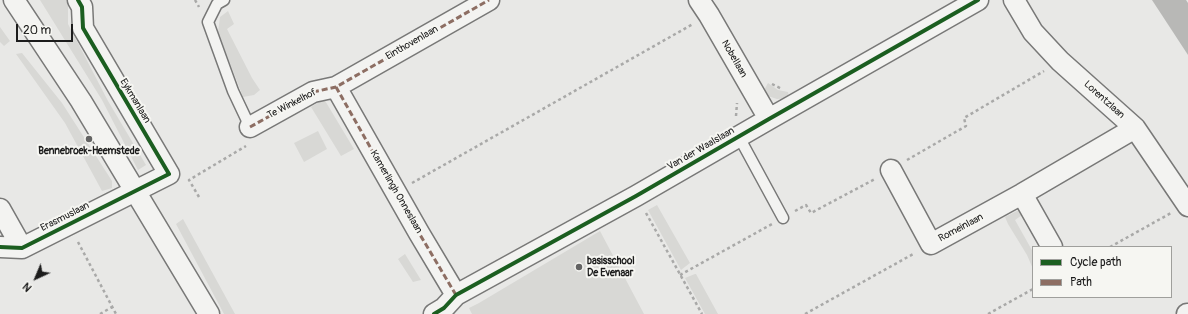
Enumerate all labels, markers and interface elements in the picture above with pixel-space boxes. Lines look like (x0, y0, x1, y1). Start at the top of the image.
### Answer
scale bar (18, 16, 75, 42)
text: 20 m (23, 23, 51, 38)
street label: Einthovenlaan (384, 23, 440, 63)
street label: Nobellaan (718, 38, 750, 80)
street label: Eykmanlaan (117, 77, 153, 125)
street label: Lorentzlaan (1081, 78, 1127, 122)
street label: Te Winkelhof (265, 87, 319, 121)
street label: Van der Waalslaan (665, 125, 737, 173)
marker: Bennebroek-Heemstede (84, 134, 94, 144)
place label: Bennebroek-Heemstede (38, 145, 140, 157)
street label: Kamerlingh Onneslaan (367, 148, 425, 236)
street label: Erasmuslaan (39, 200, 91, 234)
street label: Romeinlaan (937, 211, 985, 245)
legend (1032, 246, 1172, 298)
place label: basisschool De Evenaar (587, 255, 635, 278)
text: Cycle path (1070, 255, 1121, 270)
north arrow (16, 258, 56, 298)
marker: basisschool De Evenaar (574, 262, 584, 272)
text: Path (1070, 275, 1092, 290)
text: N (20, 280, 35, 294)

